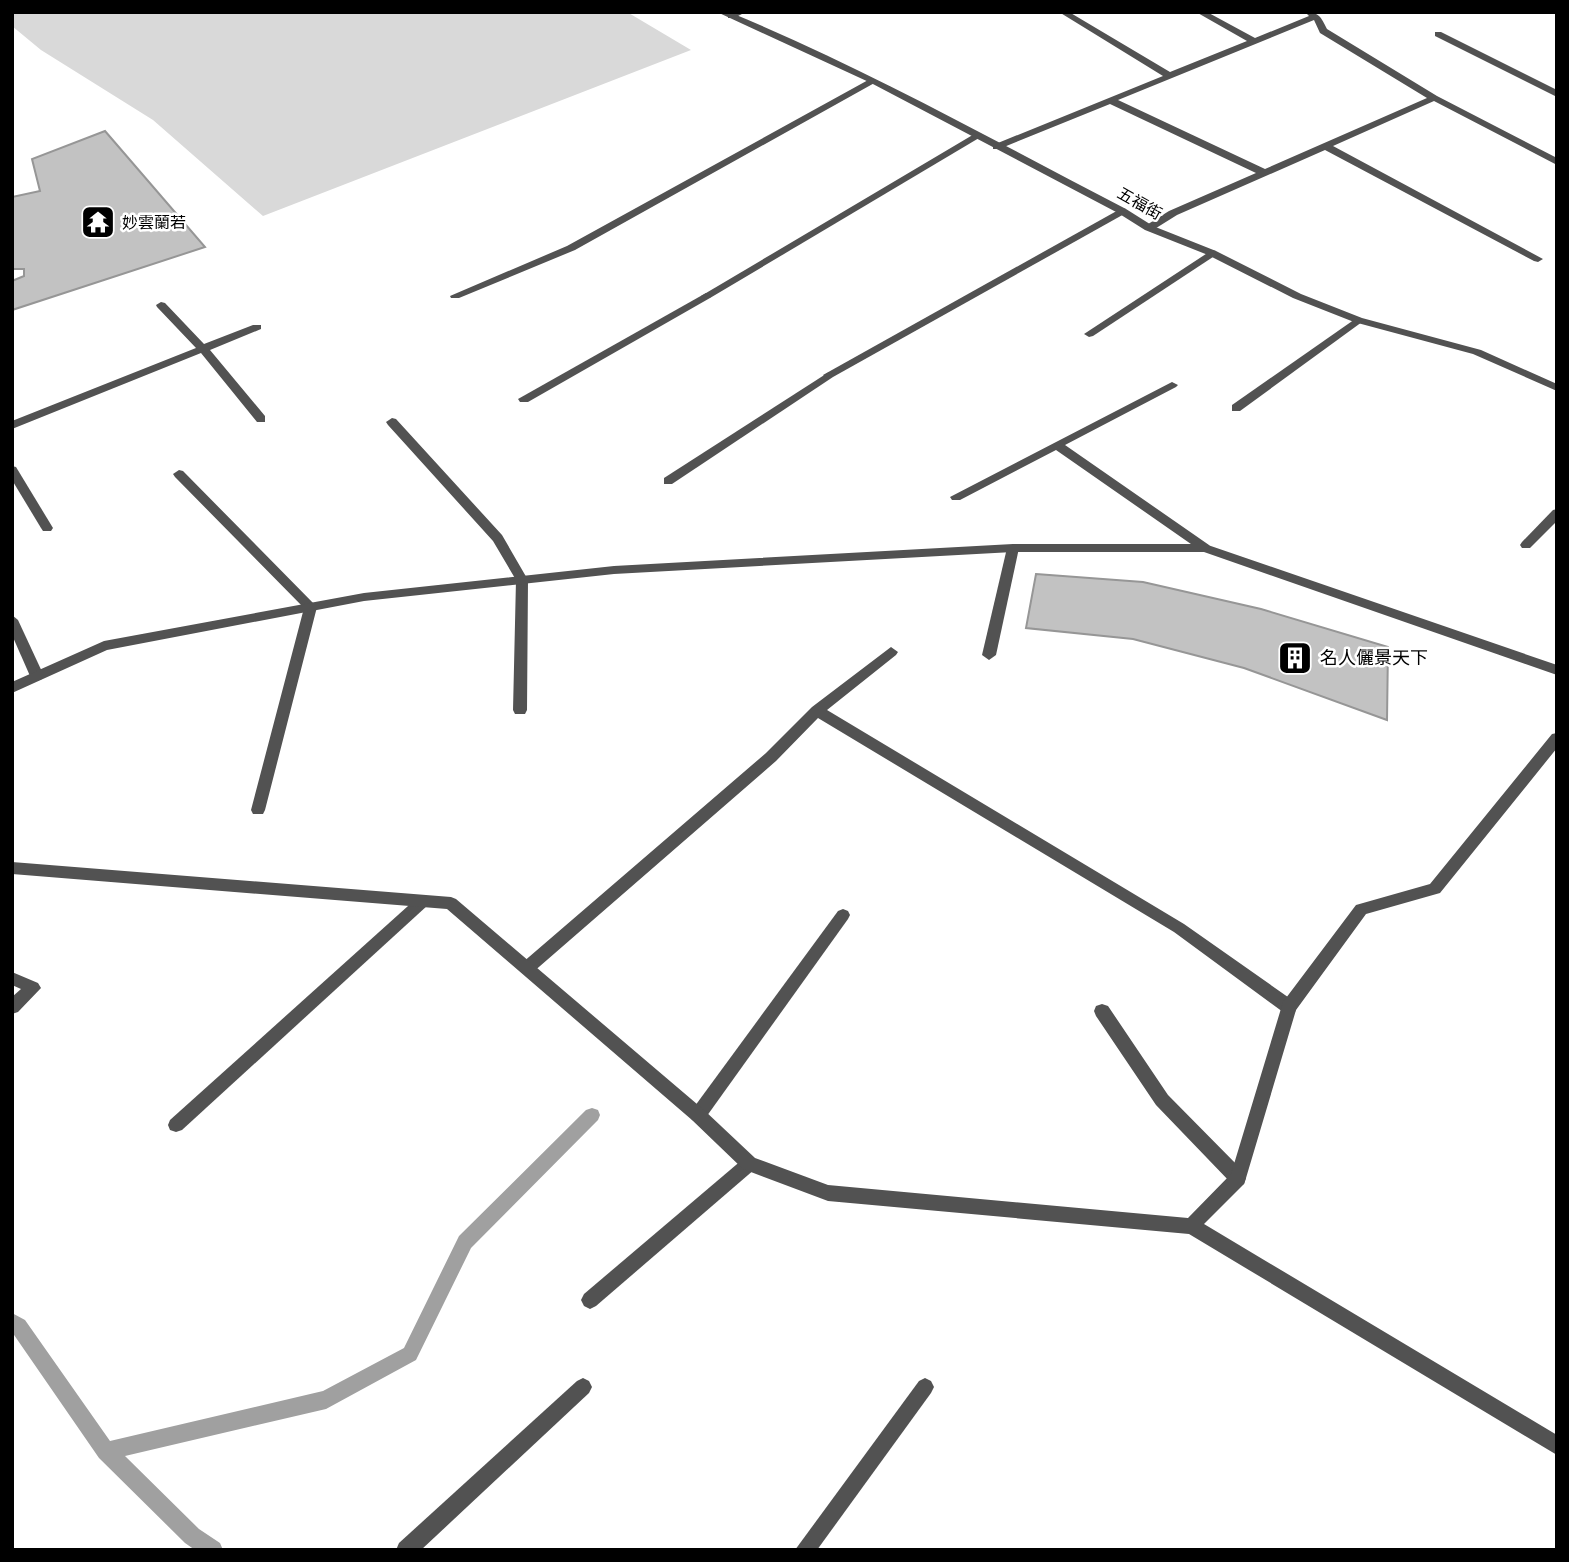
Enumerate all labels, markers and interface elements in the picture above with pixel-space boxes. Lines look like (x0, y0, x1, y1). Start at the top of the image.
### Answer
street label: 五福街 (1115, 183, 1166, 223)
temple icon: 妙雲蘭若 (79, 203, 117, 241)
place label: 妙雲蘭若 (122, 212, 186, 231)
building icon: 名人儷景天下 (1276, 639, 1314, 677)
place label: 名人儷景天下 (1320, 646, 1428, 668)

